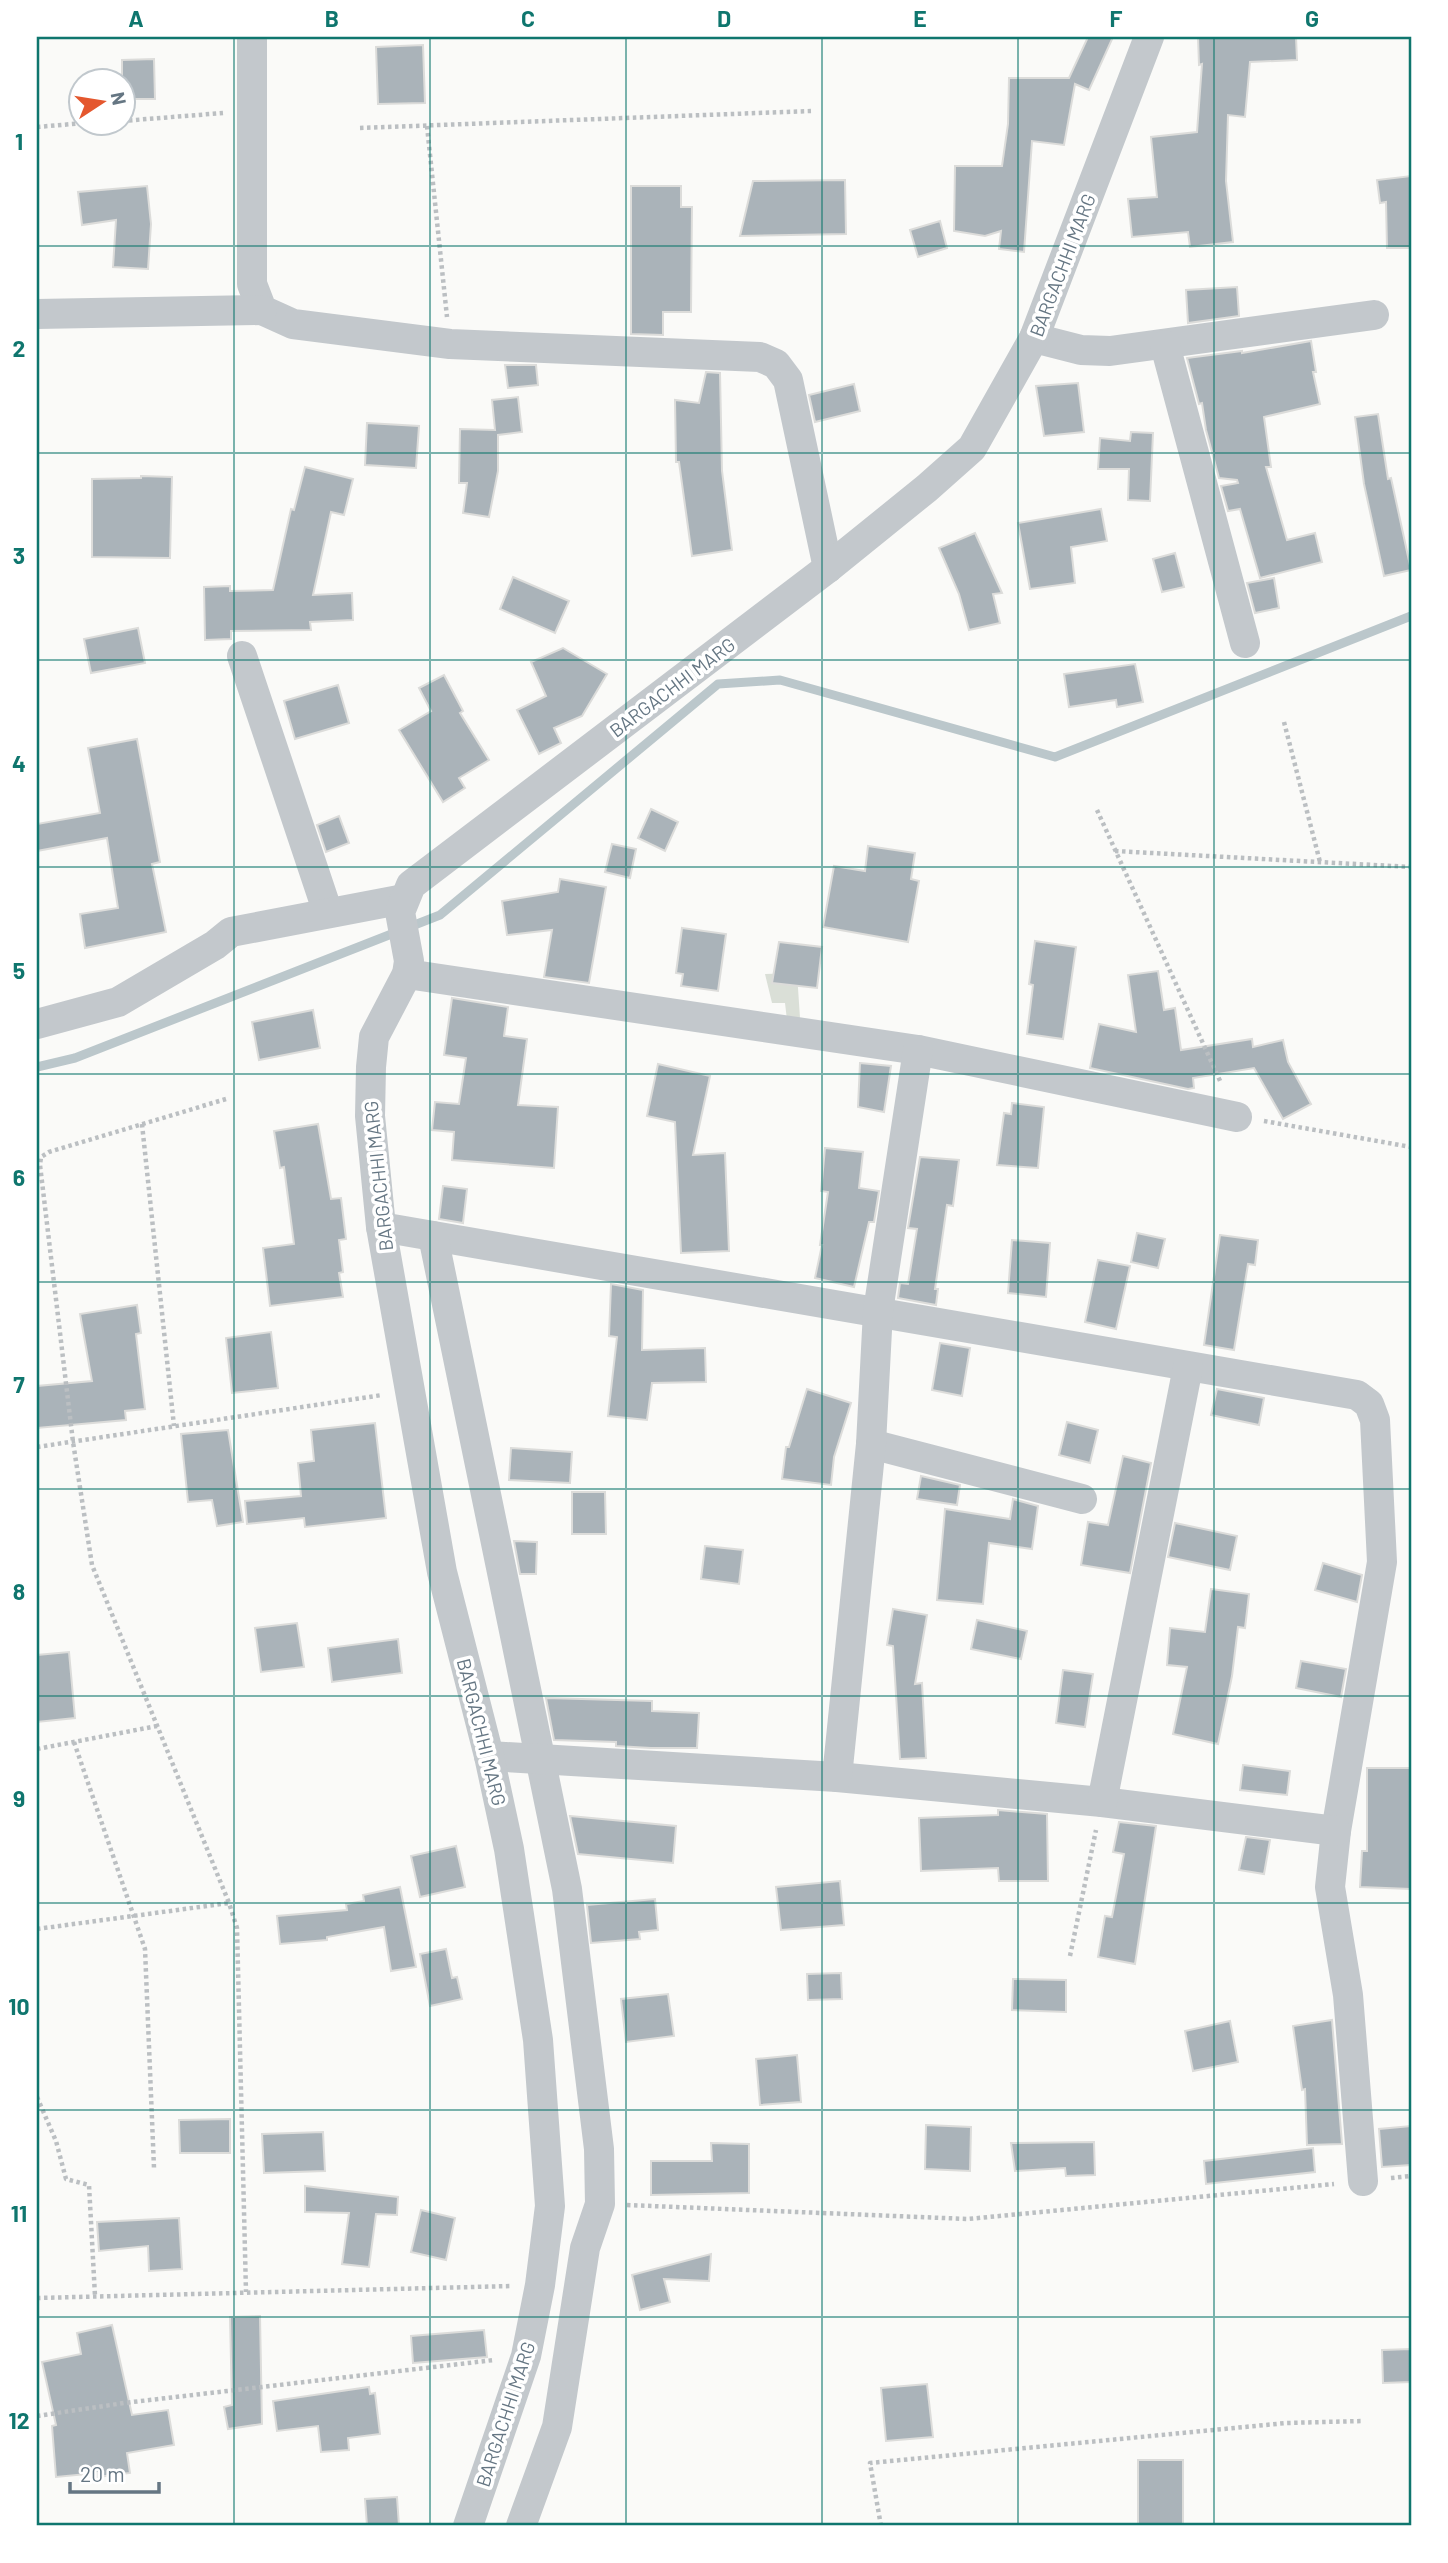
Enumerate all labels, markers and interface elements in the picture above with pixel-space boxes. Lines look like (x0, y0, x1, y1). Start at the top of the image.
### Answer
text: A (128, 4, 144, 32)
text: B (325, 4, 339, 32)
text: C (521, 4, 535, 32)
text: D (717, 4, 731, 32)
text: E (913, 4, 927, 32)
text: F (1110, 4, 1123, 32)
text: G (1305, 4, 1319, 32)
north arrow (66, 66, 136, 136)
text: N (107, 90, 132, 107)
text: 1 (15, 127, 23, 155)
street label: BARGACHHI MARG (1024, 190, 1100, 340)
text: 2 (13, 334, 25, 362)
text: 3 (13, 541, 25, 569)
street label: BARGACHHI MARG (605, 632, 739, 742)
text: 4 (12, 749, 26, 777)
text: 5 (13, 956, 25, 984)
street label: BARGACHHI MARG (359, 1100, 397, 1252)
text: 6 (13, 1163, 25, 1191)
text: 7 (13, 1370, 25, 1398)
text: 8 (13, 1577, 25, 1605)
street label: BARGACHHI MARG (453, 1656, 511, 1808)
text: 9 (13, 1784, 25, 1812)
text: 10 (8, 1992, 30, 2020)
text: 11 (11, 2199, 27, 2227)
street label: BARGACHHI MARG (471, 2339, 539, 2489)
text: 12 (8, 2406, 30, 2434)
scale bar (70, 2451, 159, 2495)
text: 20 m (80, 2461, 125, 2486)

